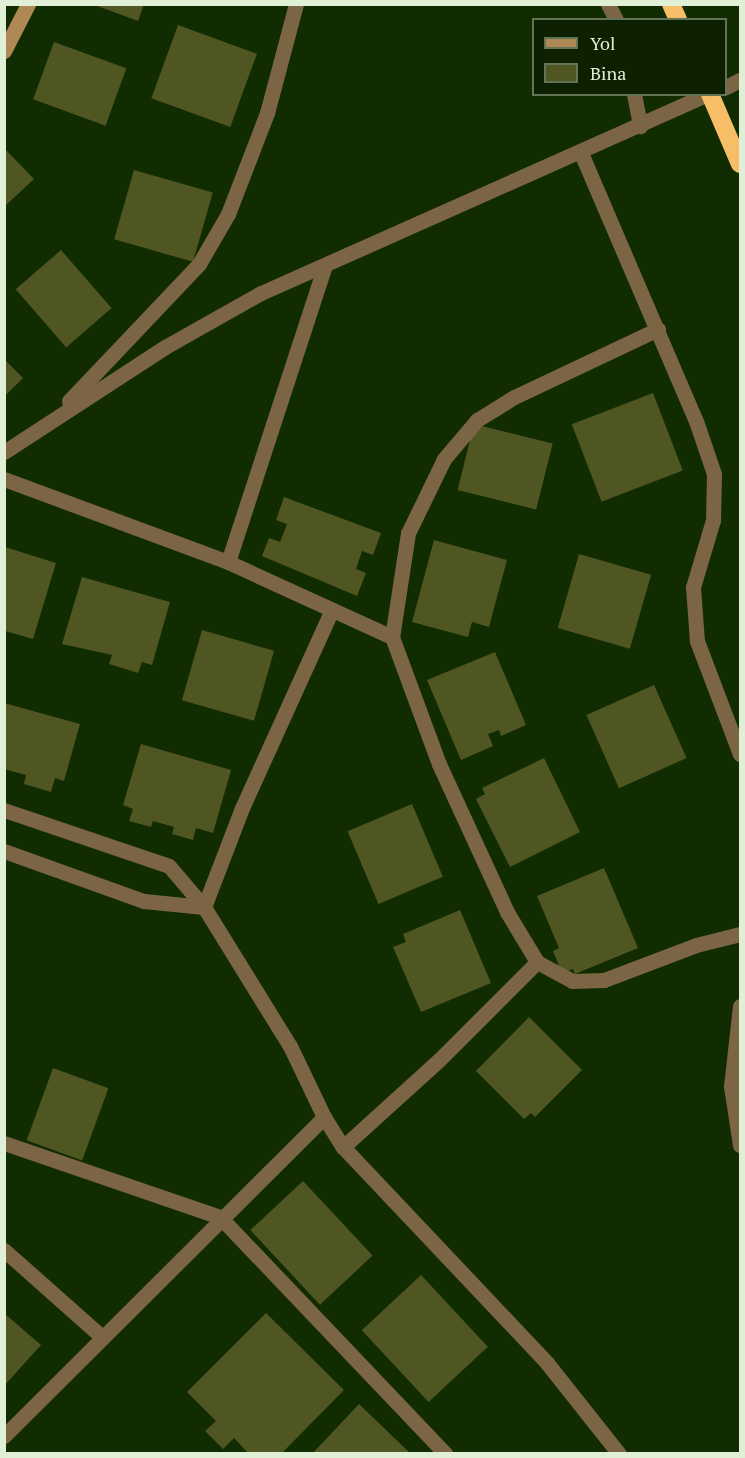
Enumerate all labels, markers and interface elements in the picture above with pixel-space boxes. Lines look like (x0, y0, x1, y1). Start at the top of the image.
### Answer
legend (532, 18, 727, 96)
text: Yol (590, 31, 615, 55)
text: Bina (590, 61, 626, 85)

